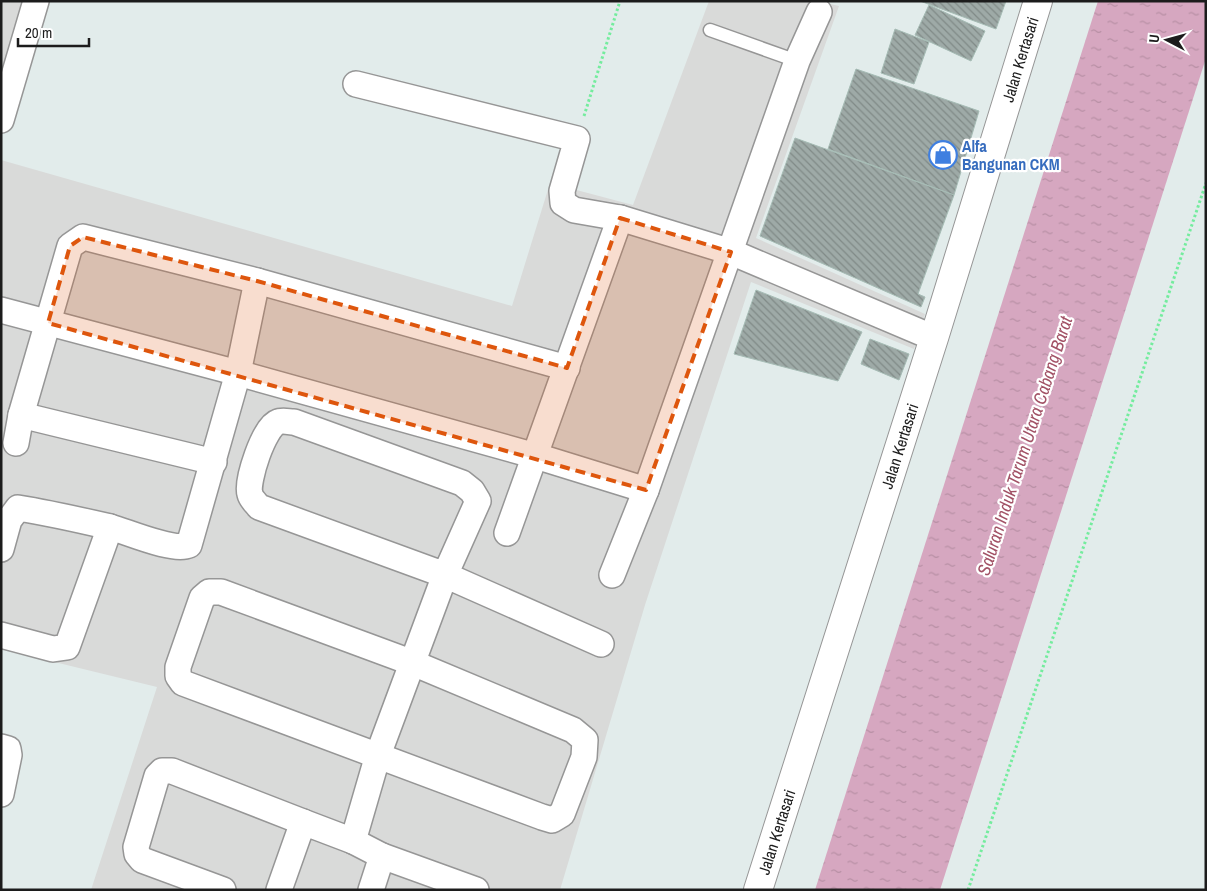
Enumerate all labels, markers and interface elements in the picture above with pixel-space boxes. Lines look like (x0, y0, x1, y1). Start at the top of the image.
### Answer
street label: Jalan Kertasari (996, 14, 1044, 105)
scale bar (18, 15, 89, 47)
north arrow (1142, 15, 1192, 65)
text: 20 m (25, 22, 52, 43)
text: U (1145, 34, 1163, 44)
place label: Alfa Bangunan CKM (962, 135, 1060, 175)
shop icon: Alfa Bangunan CKM (928, 140, 958, 170)
water label: Saluran Induk Tarum Utara Cabang Barat (971, 312, 1079, 579)
street label: Jalan Kertasari (876, 401, 923, 491)
street label: Jalan Kertasari (753, 786, 800, 877)

